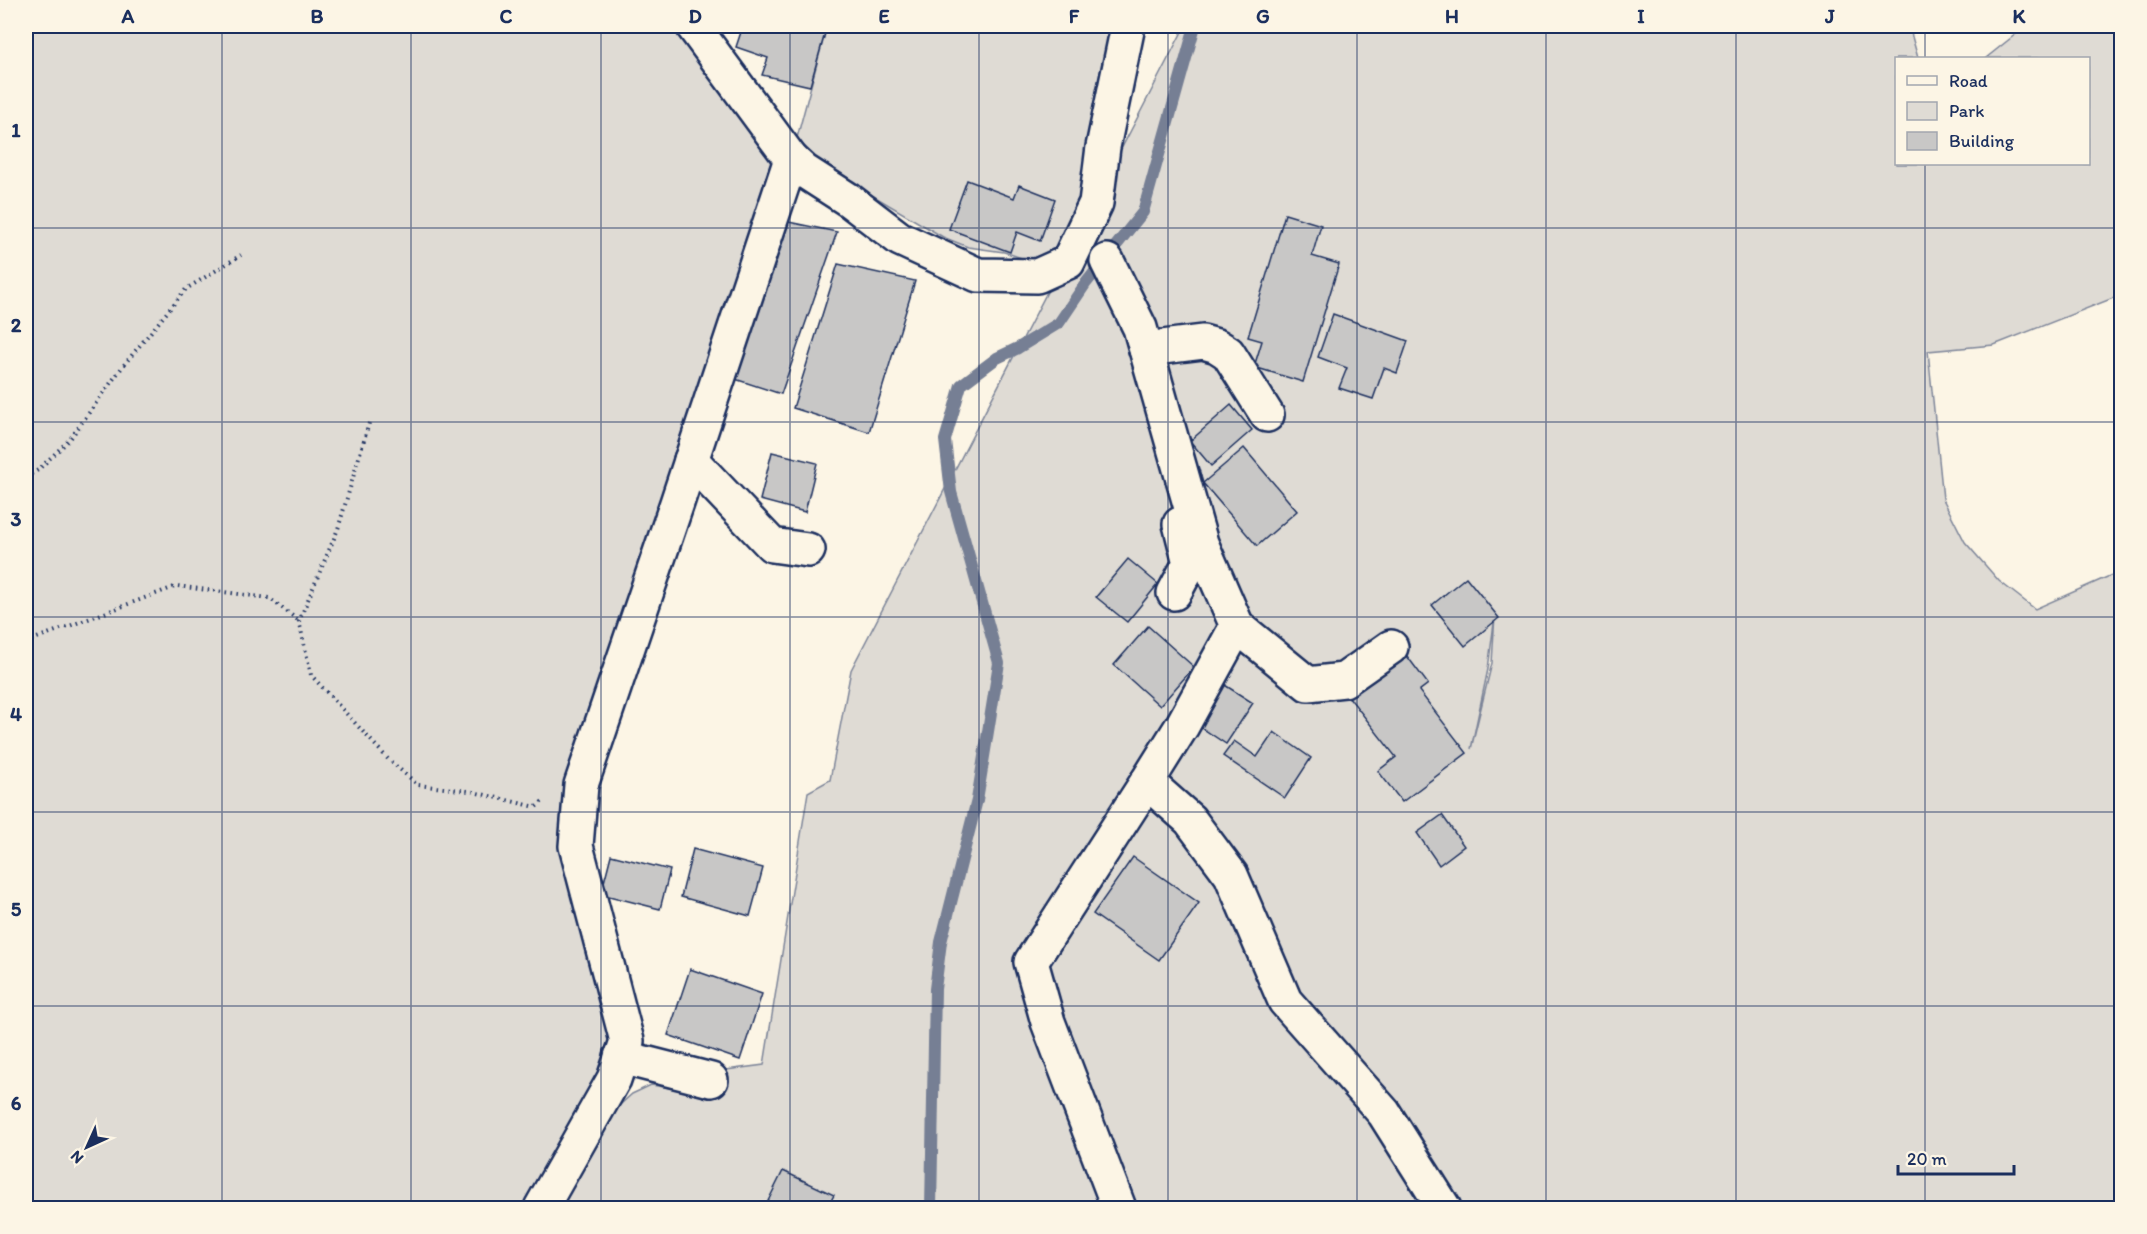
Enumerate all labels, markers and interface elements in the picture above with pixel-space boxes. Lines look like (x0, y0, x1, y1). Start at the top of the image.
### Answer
text: A (121, 4, 135, 28)
text: B (311, 4, 324, 28)
text: C (500, 4, 513, 28)
text: D (688, 4, 702, 28)
text: E (878, 4, 890, 28)
text: F (1069, 4, 1080, 28)
text: G (1256, 4, 1270, 28)
text: H (1445, 4, 1459, 28)
text: I (1637, 4, 1645, 28)
text: J (1824, 4, 1835, 28)
text: K (2013, 4, 2027, 28)
legend (1895, 57, 2090, 165)
text: Road (1949, 70, 1988, 92)
text: Park (1949, 100, 1984, 122)
text: 1 (11, 118, 21, 142)
text: Building (1949, 130, 2015, 152)
text: 2 (11, 313, 22, 337)
text: 3 (11, 507, 22, 531)
text: 4 (10, 702, 22, 726)
text: 5 (11, 897, 22, 921)
text: 6 (11, 1091, 22, 1115)
north arrow (57, 1117, 117, 1177)
scale bar (1898, 1138, 2014, 1176)
text: N (66, 1147, 87, 1168)
text: 20 m (1907, 1148, 1947, 1170)

